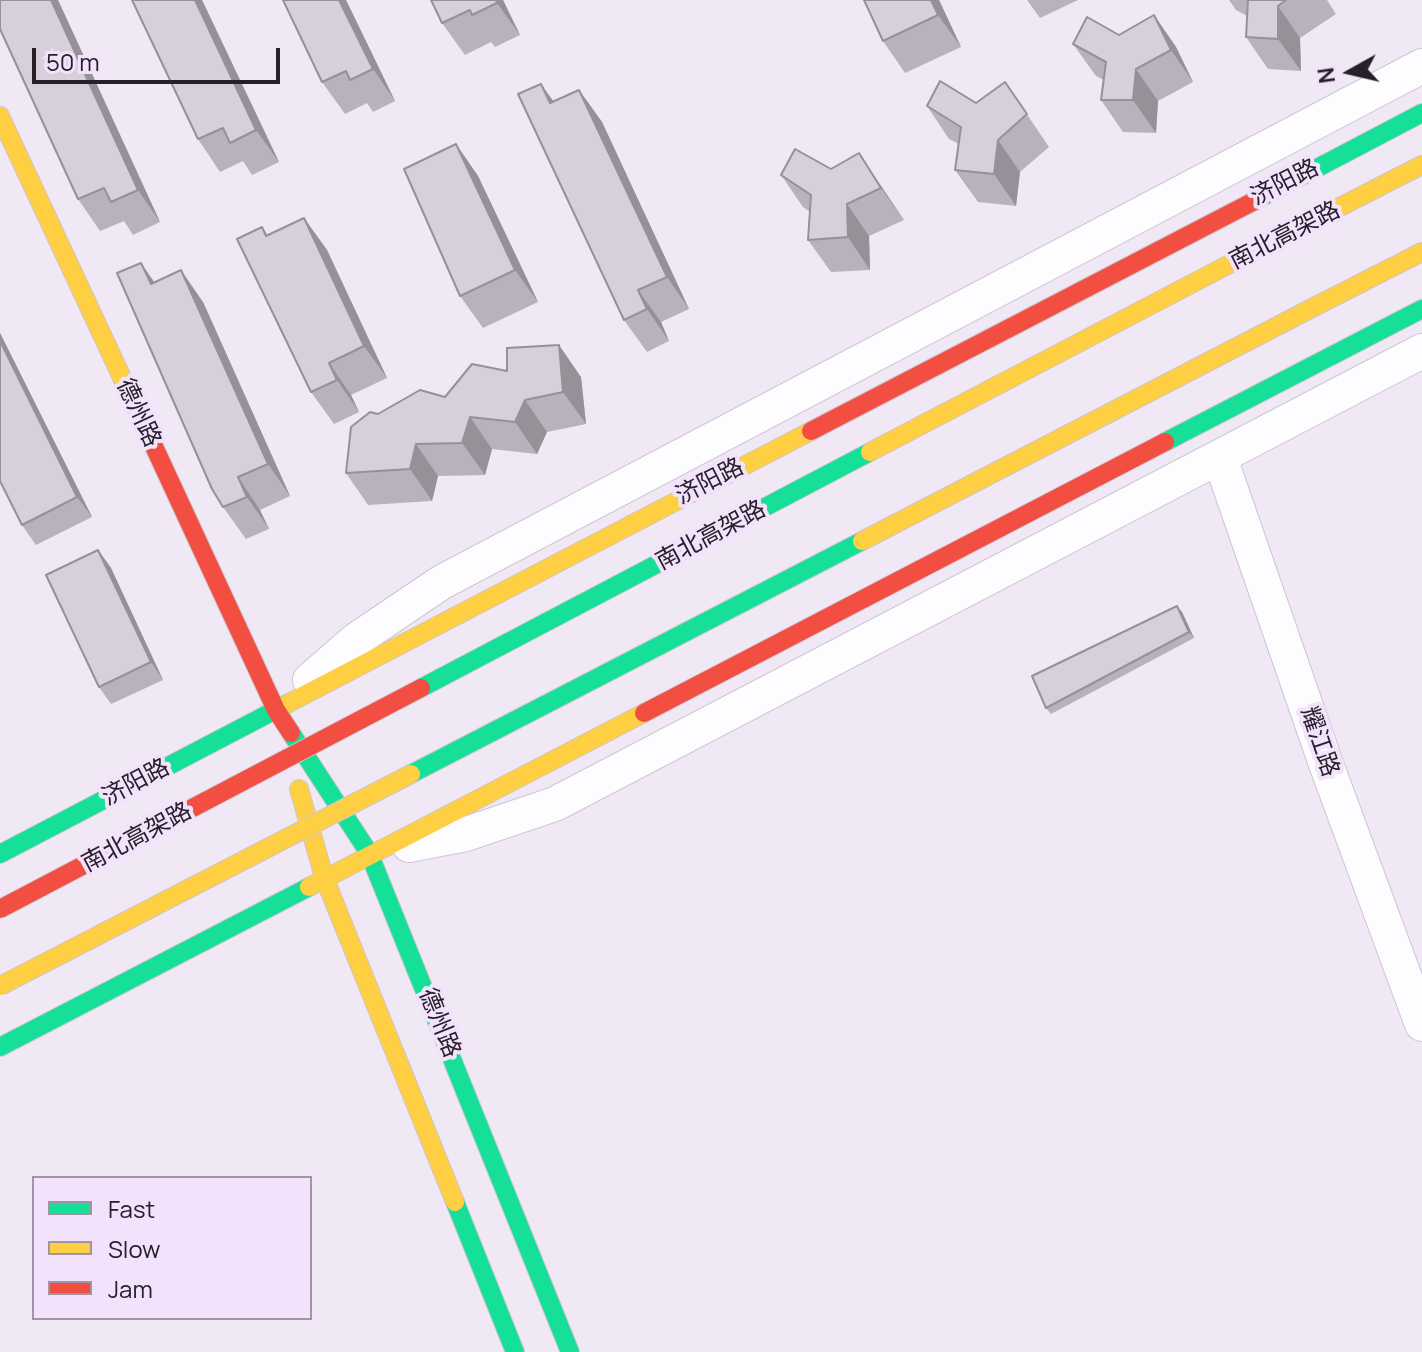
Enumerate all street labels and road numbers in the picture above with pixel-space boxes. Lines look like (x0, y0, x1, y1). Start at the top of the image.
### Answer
street label: 济阳路 (1246, 154, 1324, 212)
street label: 南北高架路 (1225, 196, 1345, 276)
street label: 德州路 (110, 374, 166, 452)
street label: 济阳路 (671, 453, 749, 511)
street label: 南北高架路 (651, 495, 771, 577)
street label: 耀江路 (1294, 703, 1344, 781)
street label: 济阳路 (97, 753, 175, 813)
street label: 南北高架路 (77, 797, 197, 879)
street label: 德州路 (412, 984, 466, 1062)

